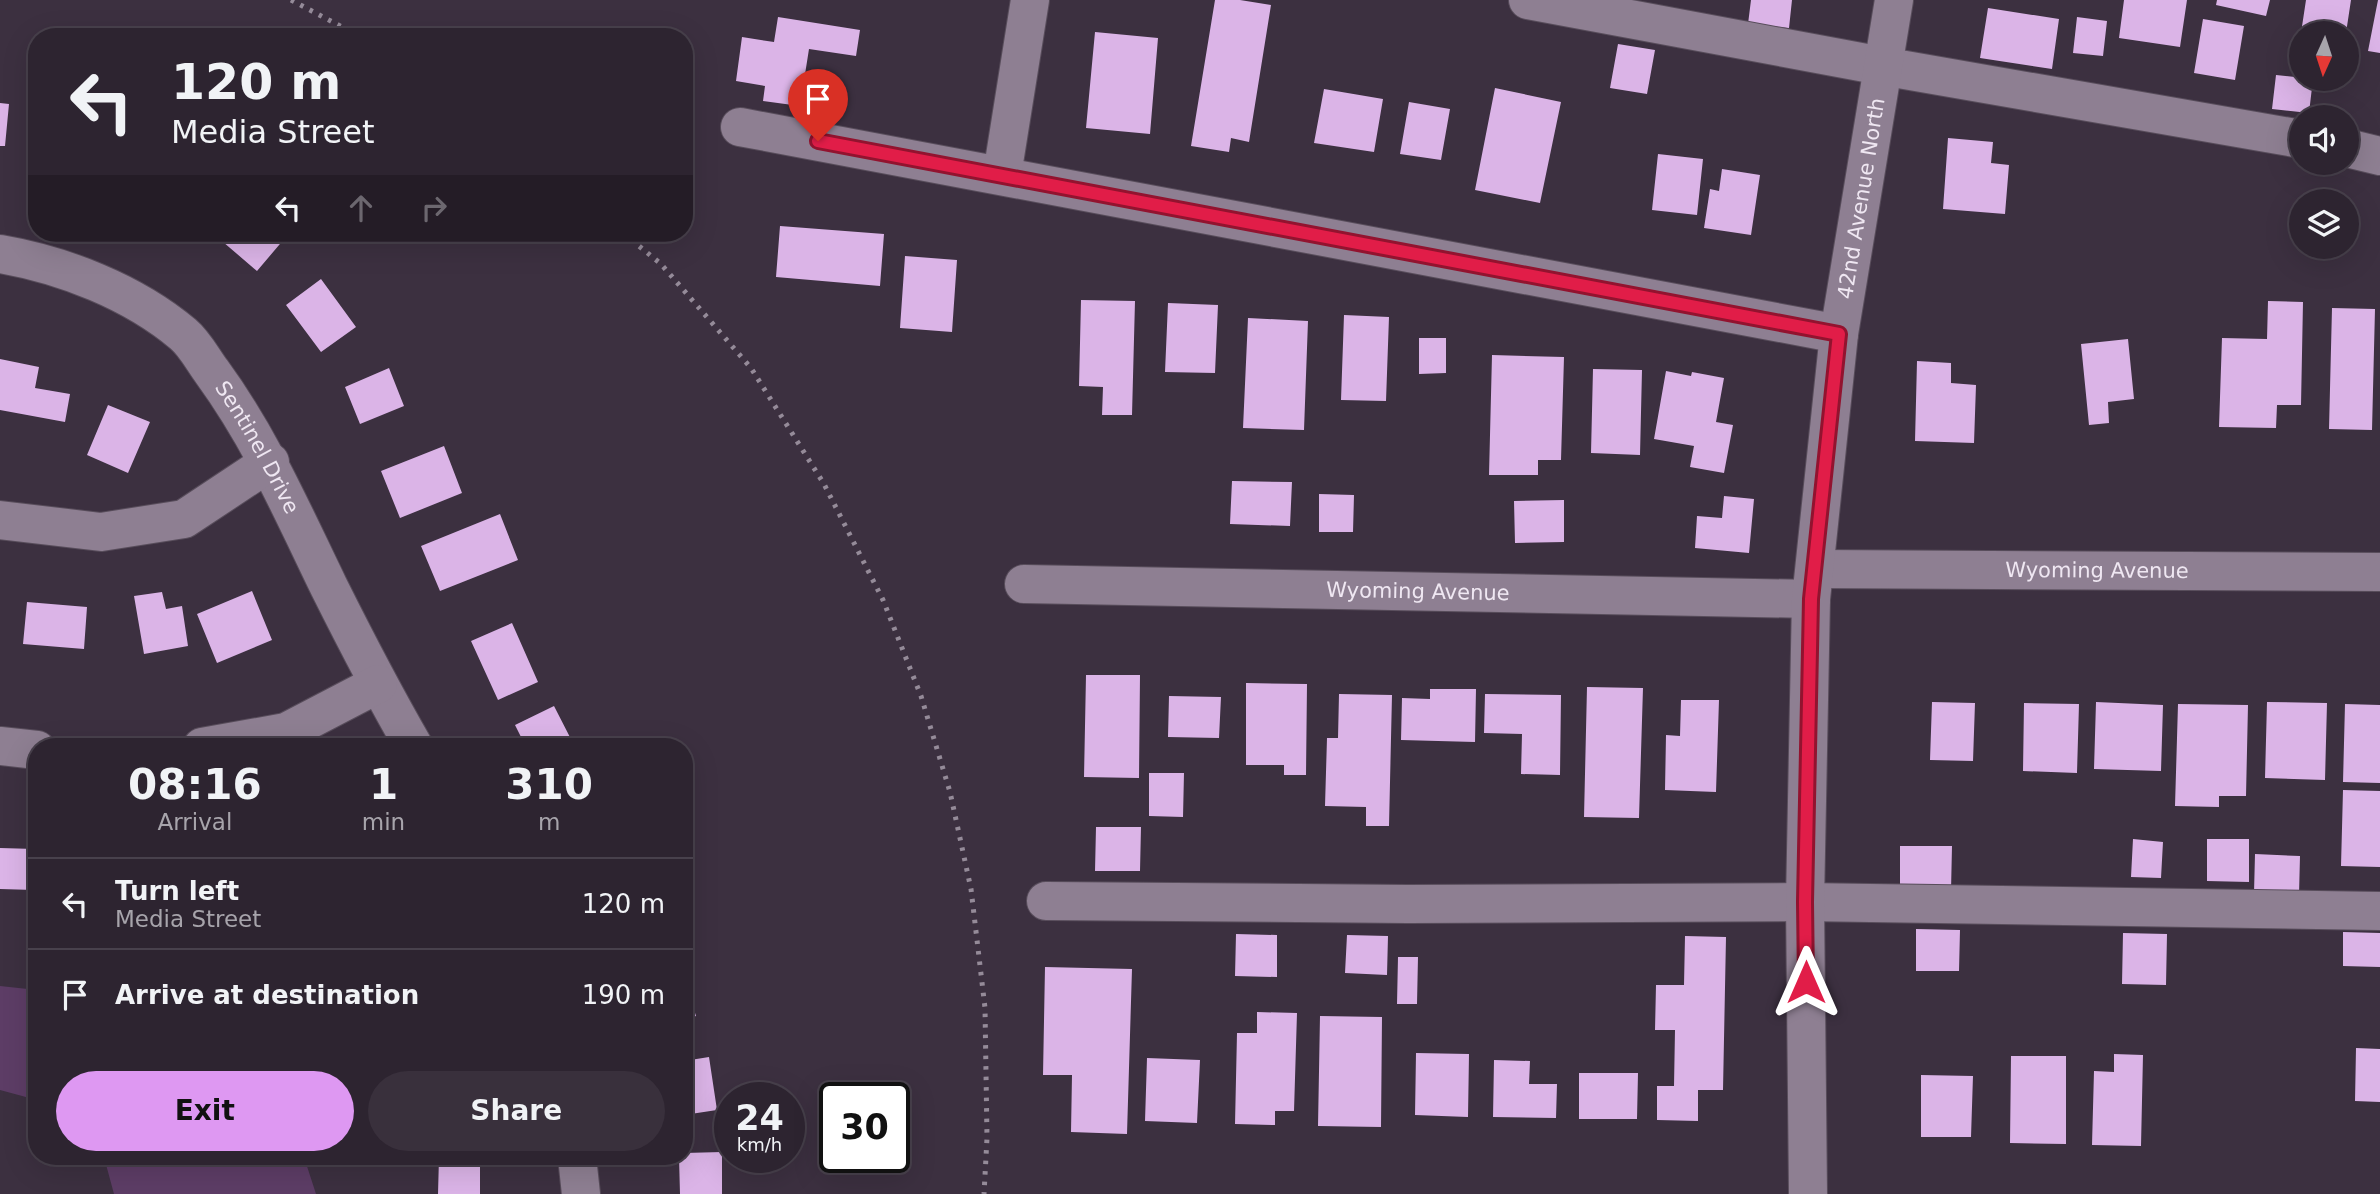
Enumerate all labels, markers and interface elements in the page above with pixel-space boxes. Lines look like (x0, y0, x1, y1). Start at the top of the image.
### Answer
north arrow (2289, 21, 2359, 91)
map controls (2289, 21, 2359, 259)
text: 120 m (171, 54, 341, 111)
icon: left (56, 56, 147, 147)
pin (788, 69, 848, 141)
icon: arrive (799, 80, 837, 118)
street label: 42nd Avenue North (1833, 96, 1890, 301)
button: sound (2289, 105, 2359, 175)
text: Media Street (171, 113, 375, 151)
icon: left (269, 189, 307, 227)
icon: ahead (342, 189, 380, 227)
icon: right (415, 189, 453, 227)
button: layers (2289, 189, 2359, 259)
street label: Sentinel Drive (210, 377, 304, 518)
street label: Wyoming Avenue (2005, 558, 2189, 583)
street label: Wyoming Avenue (1326, 578, 1510, 605)
text: 08:16 (128, 760, 262, 809)
text: 1 (369, 760, 398, 809)
text: 310 (505, 760, 593, 809)
text: Arrival (158, 809, 232, 835)
text: min (362, 809, 405, 835)
text: m (538, 809, 560, 835)
text: Turn left (115, 876, 239, 906)
icon: left (56, 885, 94, 923)
text: 120 m (582, 889, 665, 919)
text: Media Street (115, 906, 261, 932)
position arrow (1769, 945, 1843, 1019)
icon: arrive (56, 976, 94, 1014)
text: Arrive at destination (115, 980, 419, 1010)
text: 190 m (582, 980, 665, 1010)
button: Exit (56, 1071, 354, 1151)
button: Share (368, 1071, 665, 1151)
speed limit sign: 30 (819, 1082, 910, 1173)
text: 24 (735, 1098, 784, 1138)
text: km/h (737, 1134, 782, 1155)

